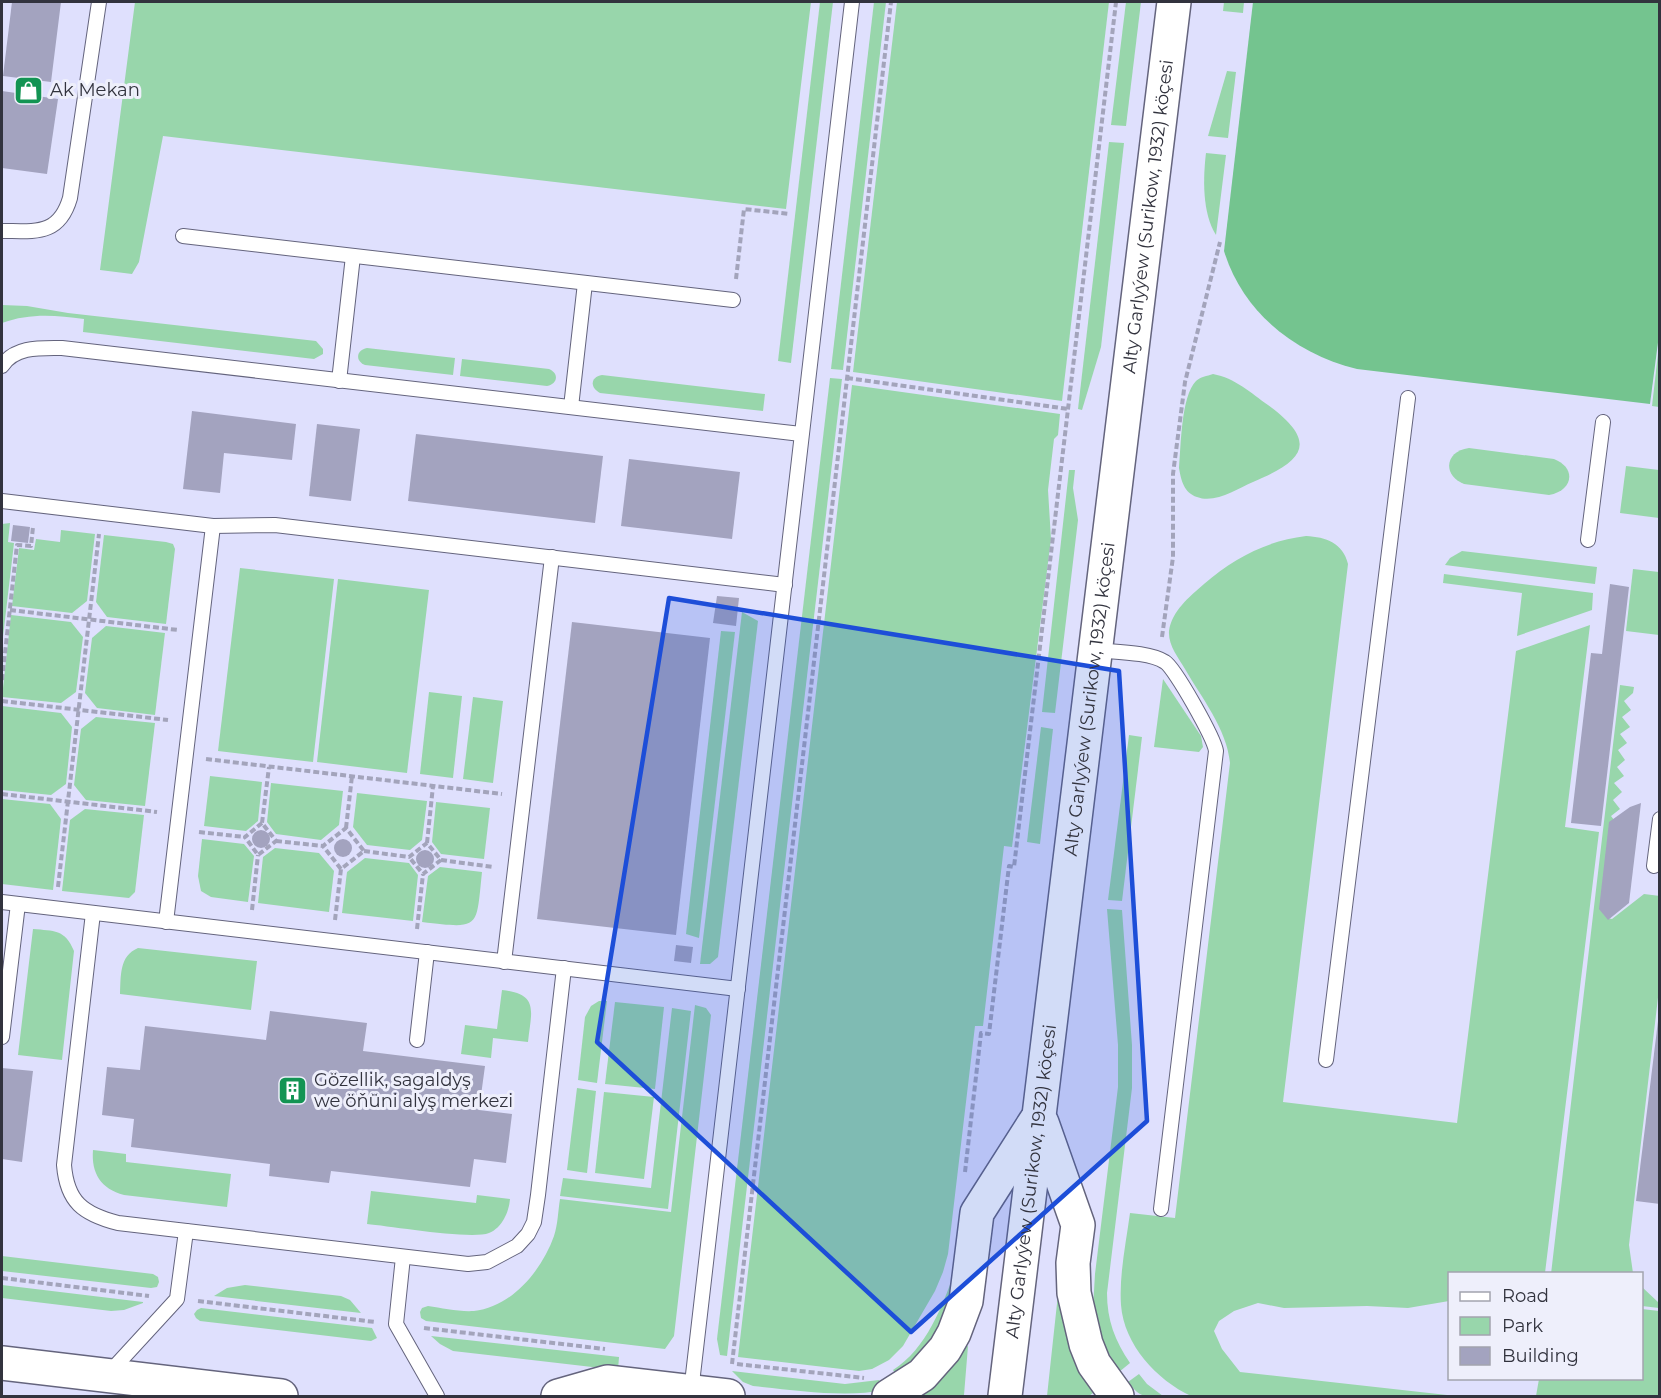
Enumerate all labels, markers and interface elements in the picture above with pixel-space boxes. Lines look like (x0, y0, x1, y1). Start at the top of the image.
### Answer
street label: Alty Garlyýew (Surikow, 1932) köçesi (1118, 58, 1178, 375)
shop icon: Ak Mekan (13, 74, 45, 106)
place label: Ak Mekan (50, 79, 140, 101)
street label: Alty Garlyýew (Surikow, 1932) köçesi (1060, 541, 1119, 857)
street label: Alty Garlyýew (Surikow, 1932) köçesi (1001, 1023, 1061, 1340)
place label: Gözellik, sagaldyş we öňüni alyş merkezi (314, 1069, 513, 1112)
building icon: Gözellik, sagaldyş we öňüni alyş merkezi (277, 1074, 309, 1106)
legend (1448, 1272, 1643, 1380)
text: Road (1502, 1285, 1549, 1307)
text: Park (1502, 1315, 1543, 1337)
text: Building (1502, 1345, 1579, 1367)

